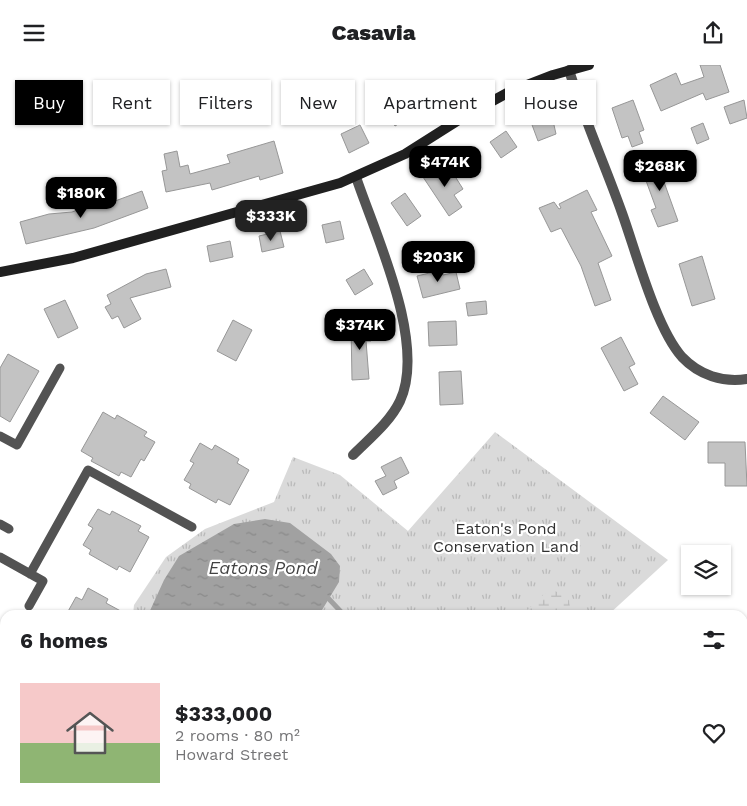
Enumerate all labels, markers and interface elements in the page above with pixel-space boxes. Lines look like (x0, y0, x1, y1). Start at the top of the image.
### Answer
icon: menu (20, 19, 48, 47)
icon: share (699, 19, 727, 47)
text: Casavia (331, 20, 416, 45)
chip: Buy (15, 80, 83, 125)
chip: Rent (93, 80, 170, 125)
chip: Filters (180, 80, 271, 125)
chip: New (281, 80, 355, 125)
chip: Apartment (365, 80, 495, 125)
chip: House (505, 80, 596, 125)
pin: $474K (410, 145, 480, 188)
pin: $268K (625, 149, 695, 192)
text: $474K (420, 152, 470, 171)
text: $268K (635, 156, 685, 175)
pin: $180K (46, 177, 116, 219)
text: $180K (57, 183, 105, 202)
pin: $333K (236, 199, 306, 242)
text: $333K (246, 206, 296, 225)
pin: $203K (403, 241, 473, 283)
text: $203K (413, 247, 463, 266)
pin: $374K (325, 309, 395, 351)
text: $374K (335, 315, 385, 334)
park label: Eaton's Pond Conservation Land (433, 519, 579, 556)
map controls (681, 545, 731, 595)
button: layers (681, 545, 731, 595)
water label: Eatons Pond (208, 557, 319, 578)
icon: filters (700, 626, 728, 654)
text: 6 homes (20, 628, 108, 653)
text: $333,000 (175, 701, 272, 726)
icon: home (60, 703, 120, 763)
icon: heart (700, 719, 728, 747)
text: 2 rooms · 80 m² (175, 726, 300, 745)
text: Howard Street (175, 745, 288, 764)

